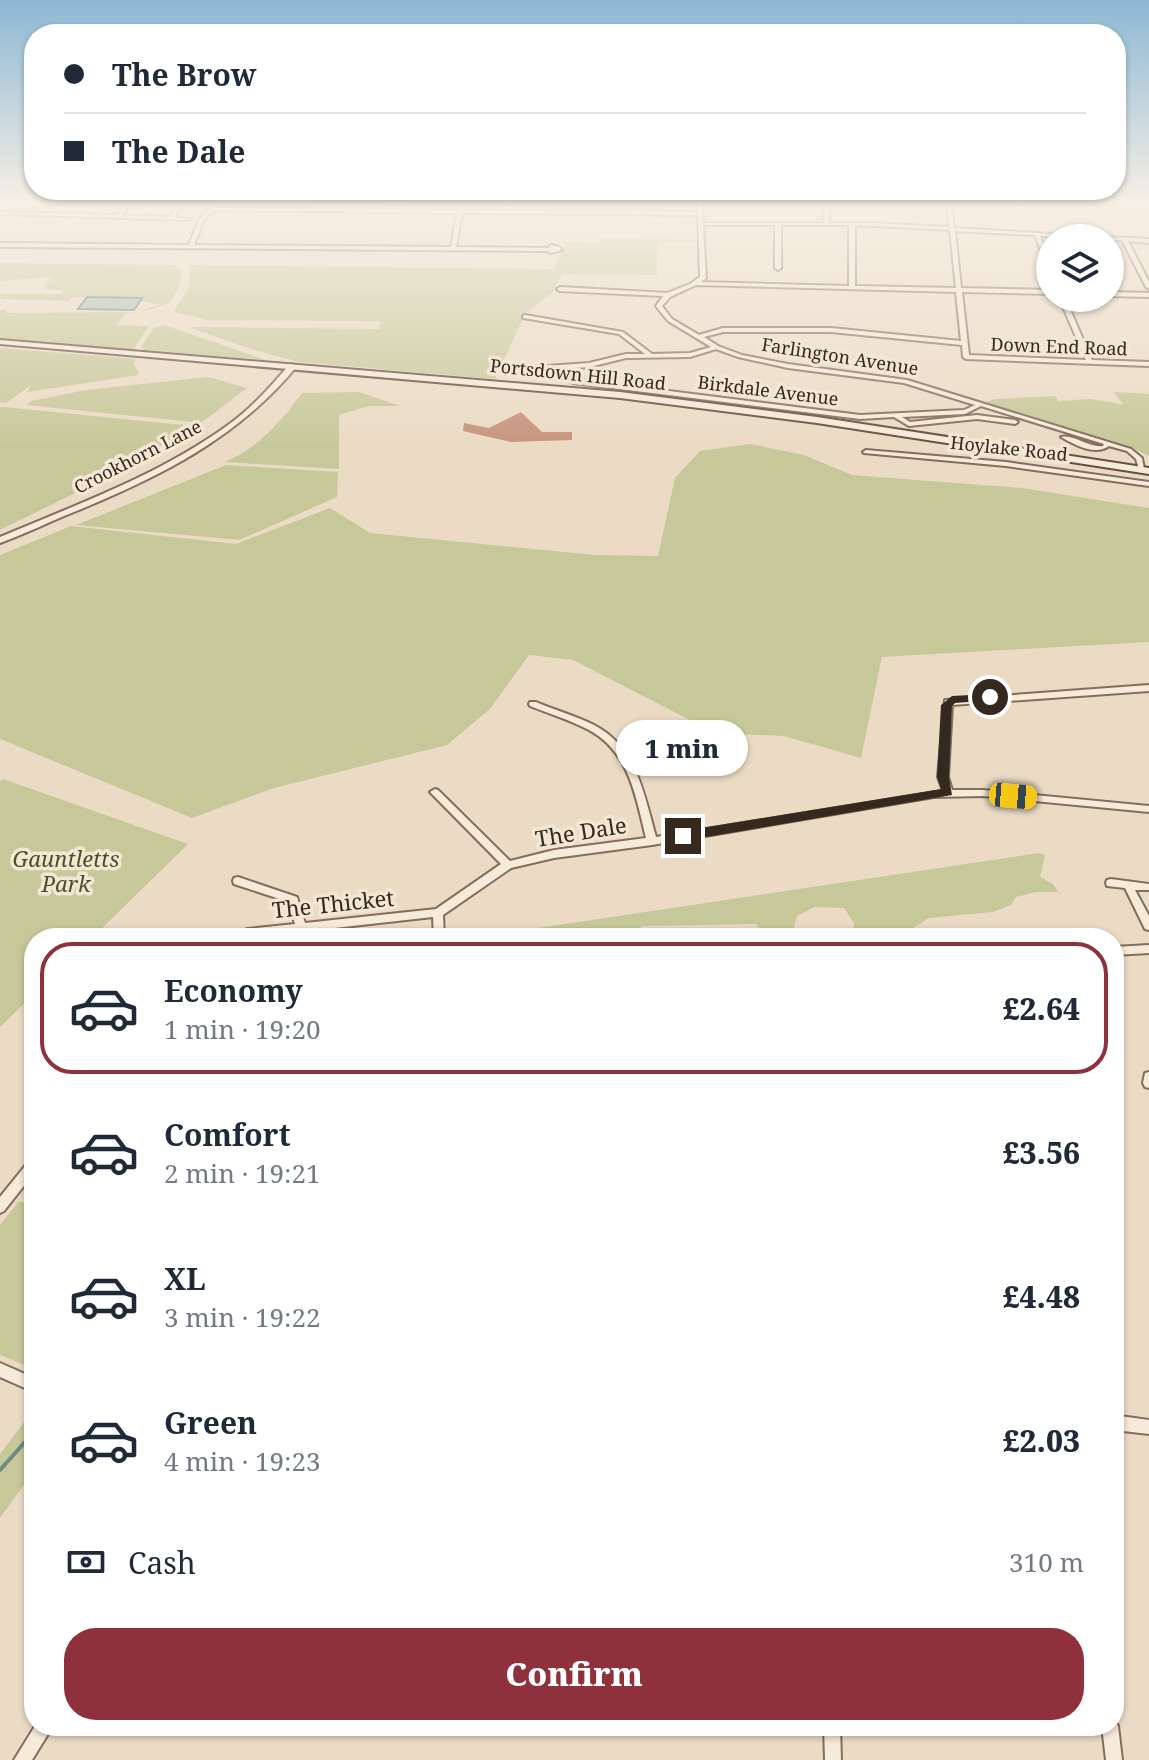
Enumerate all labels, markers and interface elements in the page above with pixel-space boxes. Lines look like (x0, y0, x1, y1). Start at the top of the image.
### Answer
text: The Brow (112, 54, 257, 95)
text: The Dale (112, 131, 245, 172)
map controls (1036, 224, 1124, 312)
button: layers (1036, 224, 1124, 312)
street label: Farlington Avenue (760, 332, 920, 380)
street label: Down End Road (990, 332, 1128, 360)
street label: Portsdown Hill Road (489, 353, 667, 395)
street label: Birkdale Avenue (696, 369, 840, 411)
street label: Crookhorn Lane (70, 414, 205, 499)
street label: Hoylake Road (949, 430, 1069, 466)
route start (972, 679, 1008, 715)
callout: 1 min (617, 720, 749, 776)
text: 1 min (645, 730, 719, 766)
car (988, 782, 1038, 810)
street label: The Dale (533, 809, 629, 853)
route end (665, 818, 701, 854)
park label: Gauntletts Park (13, 843, 119, 898)
street label: The Thicket (271, 882, 395, 924)
text: Economy (164, 970, 303, 1011)
icon: car (68, 972, 140, 1044)
text: £2.64 (1003, 988, 1080, 1029)
text: 1 min · 19:20 (164, 1011, 321, 1047)
text: Comfort (164, 1114, 291, 1155)
icon: car (68, 1116, 140, 1188)
text: £3.56 (1003, 1132, 1080, 1173)
text: 2 min · 19:21 (164, 1155, 321, 1191)
text: XL (164, 1258, 206, 1299)
icon: car (68, 1260, 140, 1332)
text: £4.48 (1003, 1276, 1080, 1317)
text: 3 min · 19:22 (164, 1299, 321, 1335)
text: Green (164, 1402, 257, 1443)
icon: car (68, 1404, 140, 1476)
text: £2.03 (1003, 1420, 1080, 1461)
text: 4 min · 19:23 (164, 1443, 321, 1479)
icon: cash (64, 1540, 108, 1584)
text: Cash (128, 1542, 196, 1583)
text: 310 m (1009, 1544, 1084, 1580)
button: Confirm (64, 1628, 1084, 1720)

